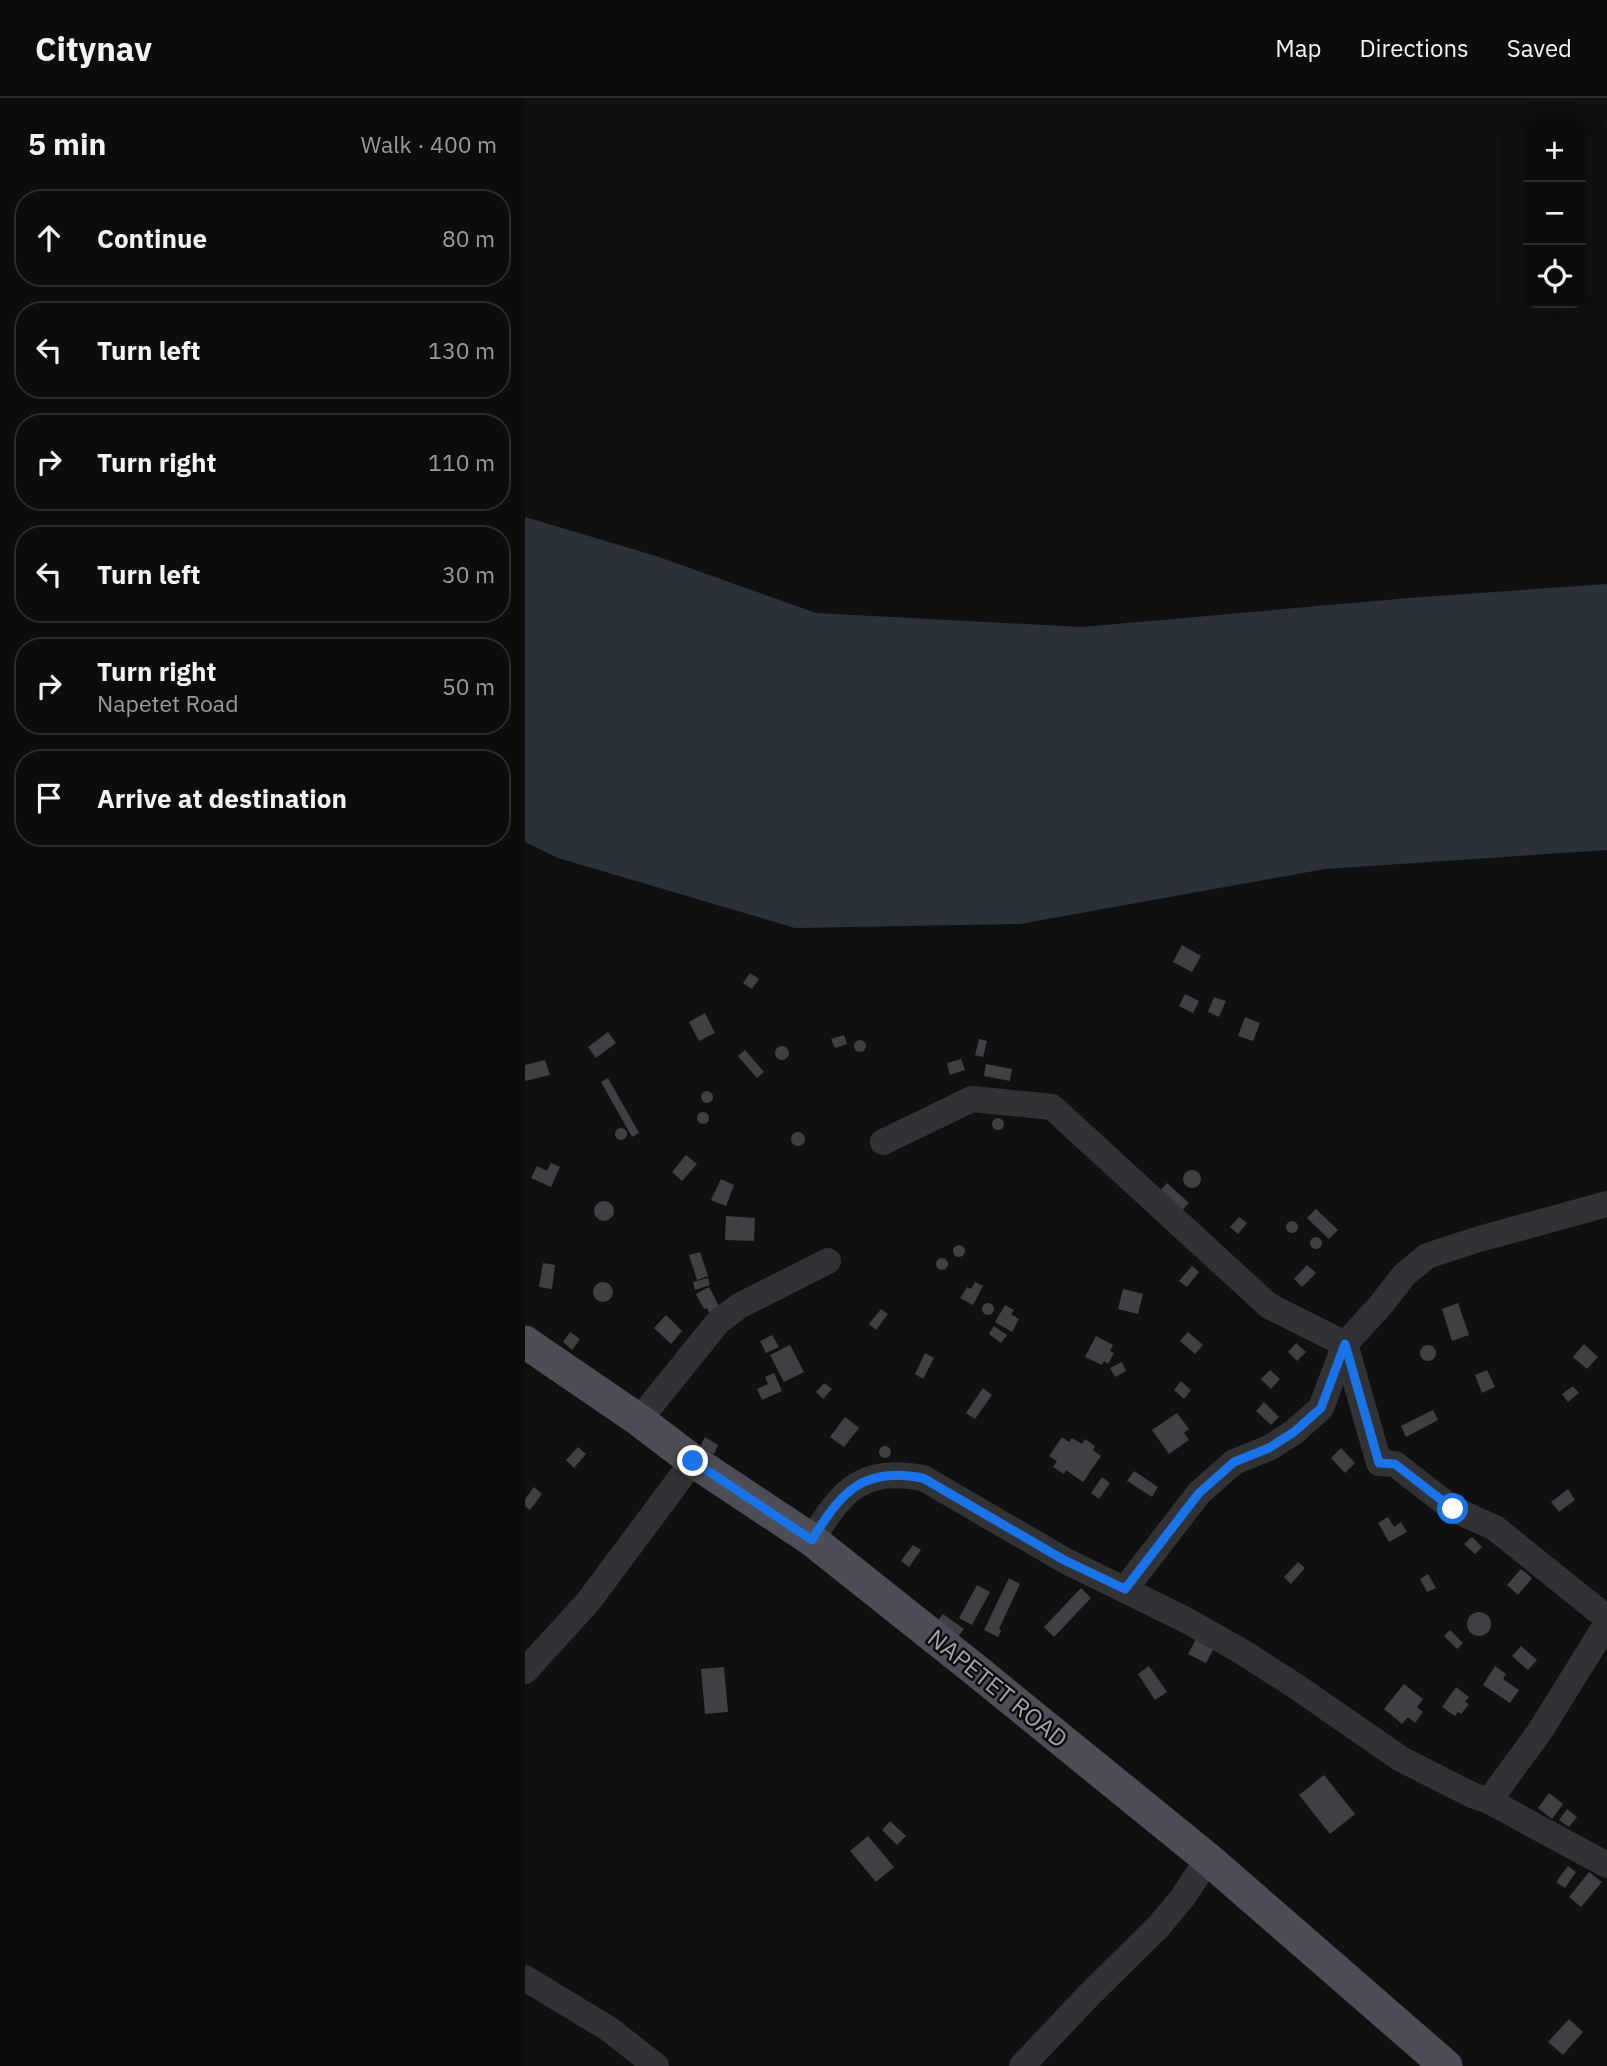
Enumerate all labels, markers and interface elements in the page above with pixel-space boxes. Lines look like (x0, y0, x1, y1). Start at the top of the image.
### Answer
text: Citynav (35, 27, 152, 70)
text: Map (1275, 32, 1321, 64)
text: Directions (1359, 32, 1469, 64)
text: Saved (1507, 32, 1572, 64)
map controls (1523, 119, 1586, 308)
button: + (1523, 119, 1586, 182)
text: 5 min (28, 124, 106, 163)
text: Walk · 400 m (361, 129, 497, 159)
button: − (1523, 182, 1586, 245)
icon: ahead (30, 219, 68, 257)
text: Continue (97, 221, 207, 255)
text: 80 m (442, 223, 495, 253)
button: locate (1523, 245, 1586, 308)
icon: left (30, 331, 68, 369)
text: Turn left (97, 333, 200, 367)
text: 130 m (428, 335, 495, 365)
icon: right (30, 443, 68, 481)
text: Turn right (97, 445, 216, 479)
text: 110 m (428, 447, 495, 477)
icon: left (30, 555, 68, 593)
text: Turn left (97, 557, 200, 591)
text: 30 m (442, 559, 495, 589)
text: Turn right (97, 654, 216, 688)
icon: right (30, 667, 68, 705)
text: 50 m (442, 671, 495, 701)
text: Napetet Road (97, 688, 239, 718)
icon: arrive (30, 779, 68, 817)
text: Arrive at destination (97, 781, 347, 815)
route end (677, 1445, 708, 1476)
route start (1437, 1493, 1468, 1524)
street label: NAPETET ROAD (921, 1622, 1075, 1754)

